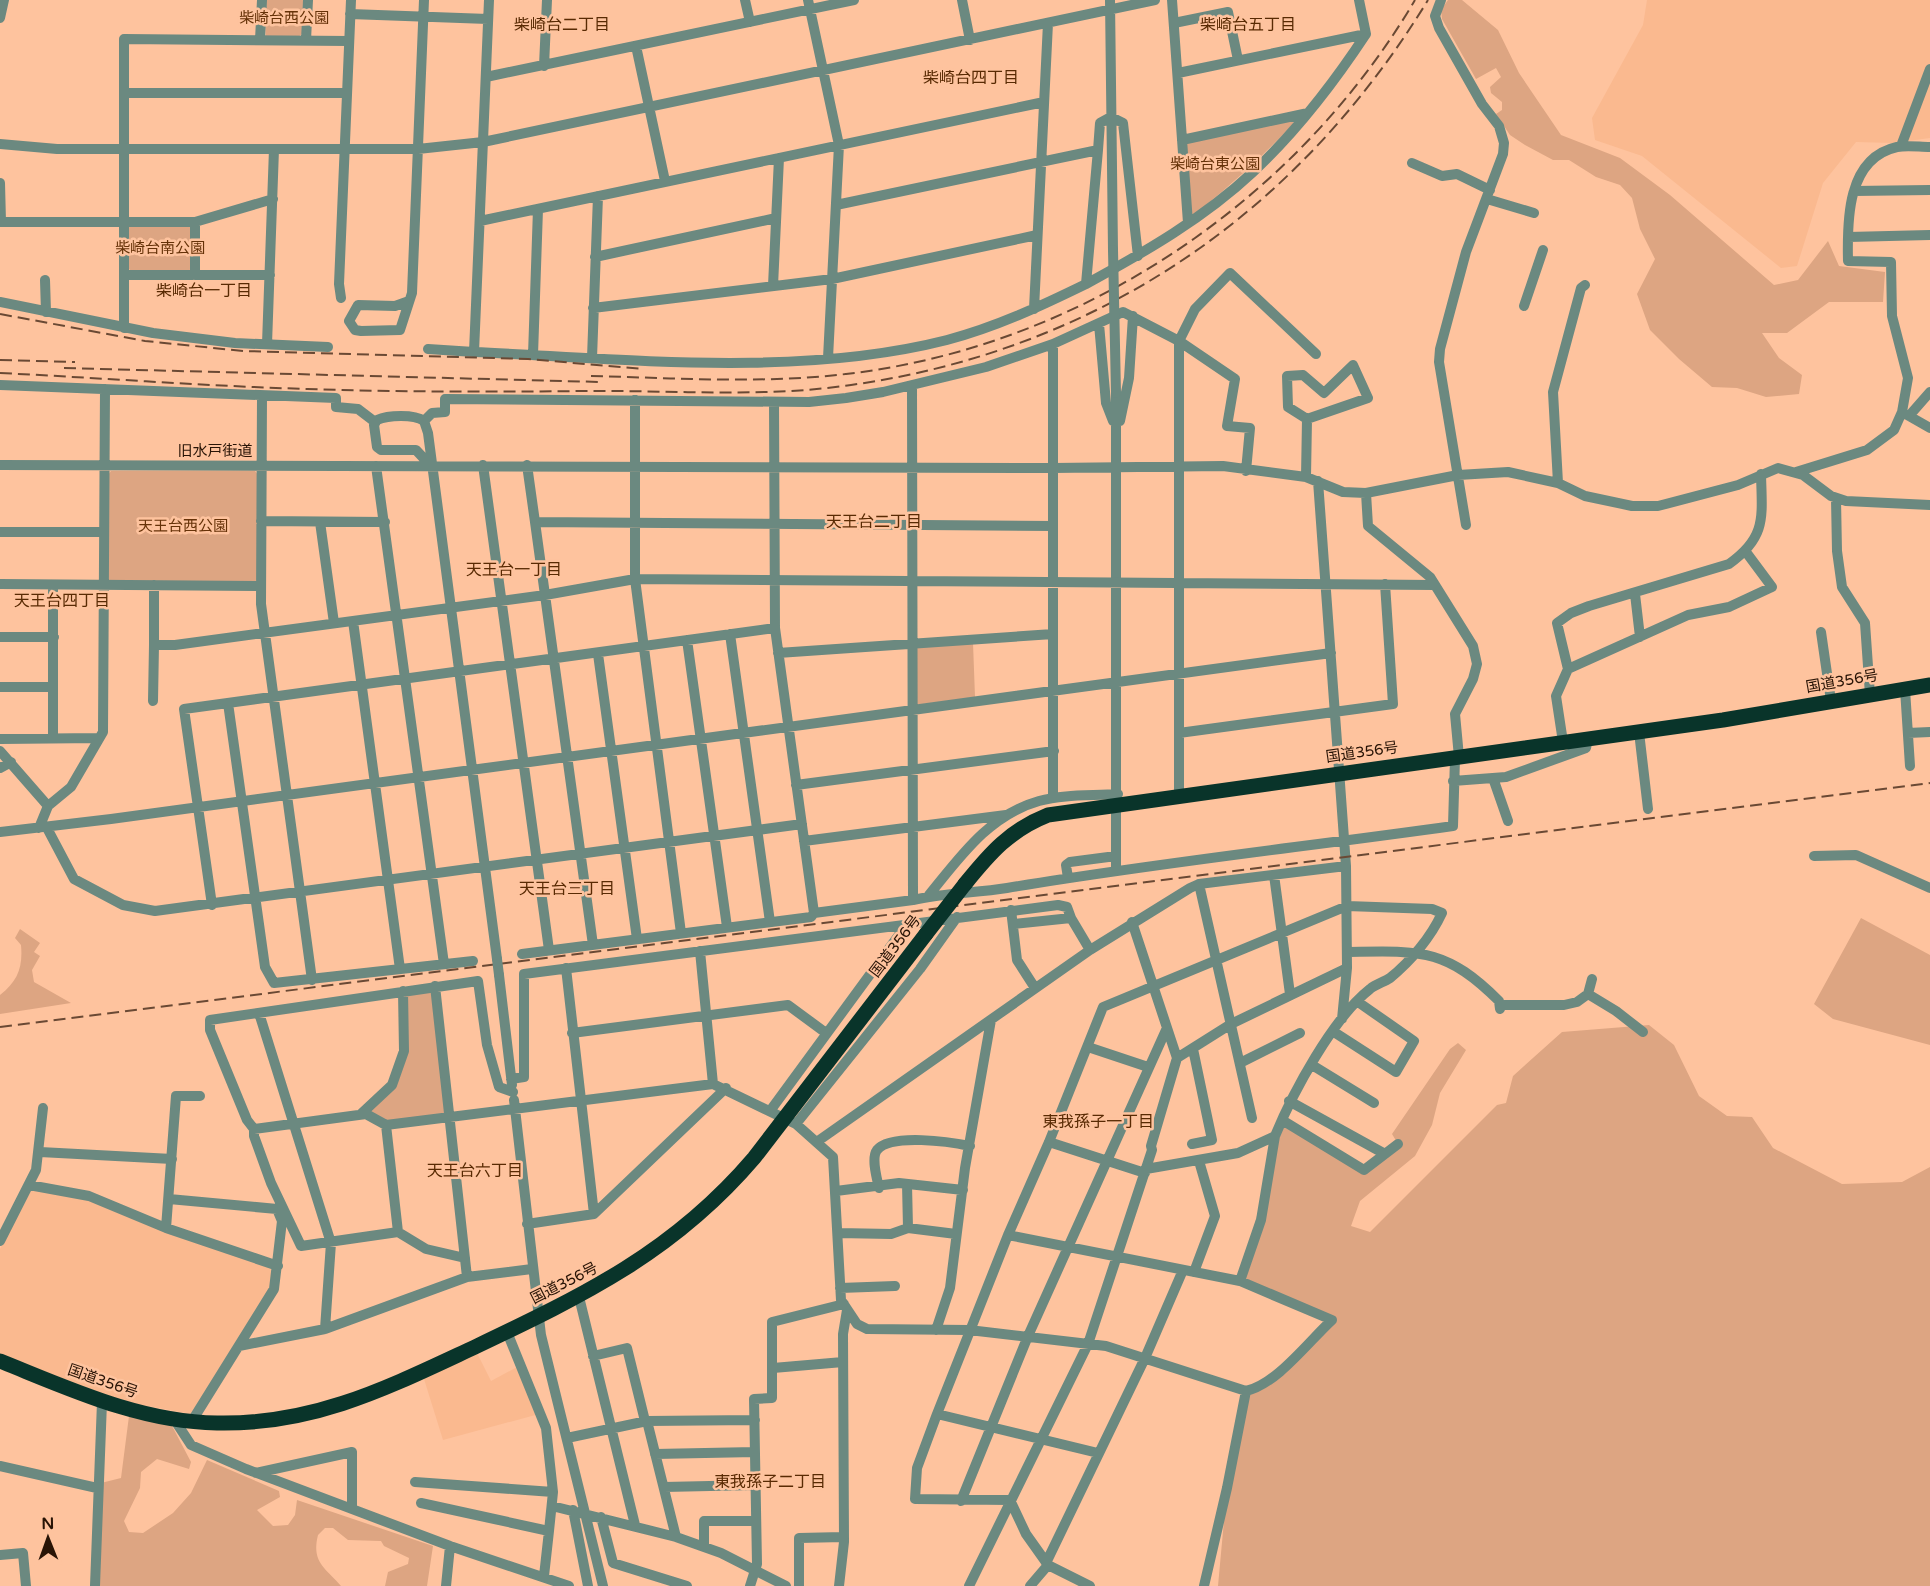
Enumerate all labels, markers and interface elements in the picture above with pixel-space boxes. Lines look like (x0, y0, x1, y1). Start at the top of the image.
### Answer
park label: 柴崎台西公園 (239, 9, 329, 27)
district label: 柴崎台二丁目 (514, 15, 610, 35)
district label: 柴崎台五丁目 (1200, 15, 1296, 35)
district label: 柴崎台四丁目 (923, 68, 1019, 88)
park label: 柴崎台東公園 (1170, 155, 1260, 173)
park label: 柴崎台南公園 (115, 239, 205, 257)
district label: 柴崎台一丁目 (156, 281, 252, 301)
street label: 旧水戸街道 (177, 442, 253, 460)
district label: 天王台二丁目 (826, 512, 922, 532)
park label: 天王台西公園 (138, 517, 228, 535)
district label: 天王台一丁目 (466, 560, 562, 580)
district label: 天王台四丁目 (14, 591, 110, 611)
street label: 国道356号 (1804, 666, 1880, 696)
street label: 国道356号 (1324, 738, 1400, 766)
district label: 天王台三丁目 (519, 879, 615, 899)
street label: 国道356号 (866, 911, 924, 981)
district label: 東我孫子一丁目 (1042, 1112, 1154, 1132)
district label: 天王台六丁目 (427, 1161, 523, 1181)
street label: 国道356号 (527, 1258, 601, 1308)
street label: 国道356号 (65, 1361, 141, 1401)
district label: 東我孫子二丁目 (714, 1472, 826, 1492)
north arrow (18, 1508, 78, 1568)
text: N (41, 1514, 54, 1534)

